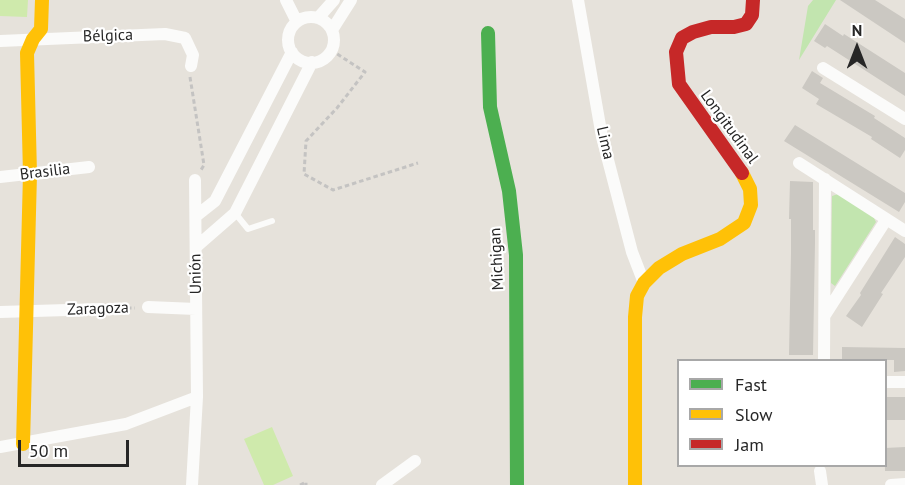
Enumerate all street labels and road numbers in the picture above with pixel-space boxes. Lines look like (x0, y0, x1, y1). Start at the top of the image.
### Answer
street label: Bélgica (83, 26, 133, 46)
street label: Longitudinal (696, 87, 762, 167)
street label: Lima (592, 125, 618, 161)
street label: Brasilia (19, 159, 71, 185)
street label: Michigan (486, 227, 508, 291)
street label: Unión (186, 253, 206, 295)
street label: Zaragoza (67, 298, 129, 320)

